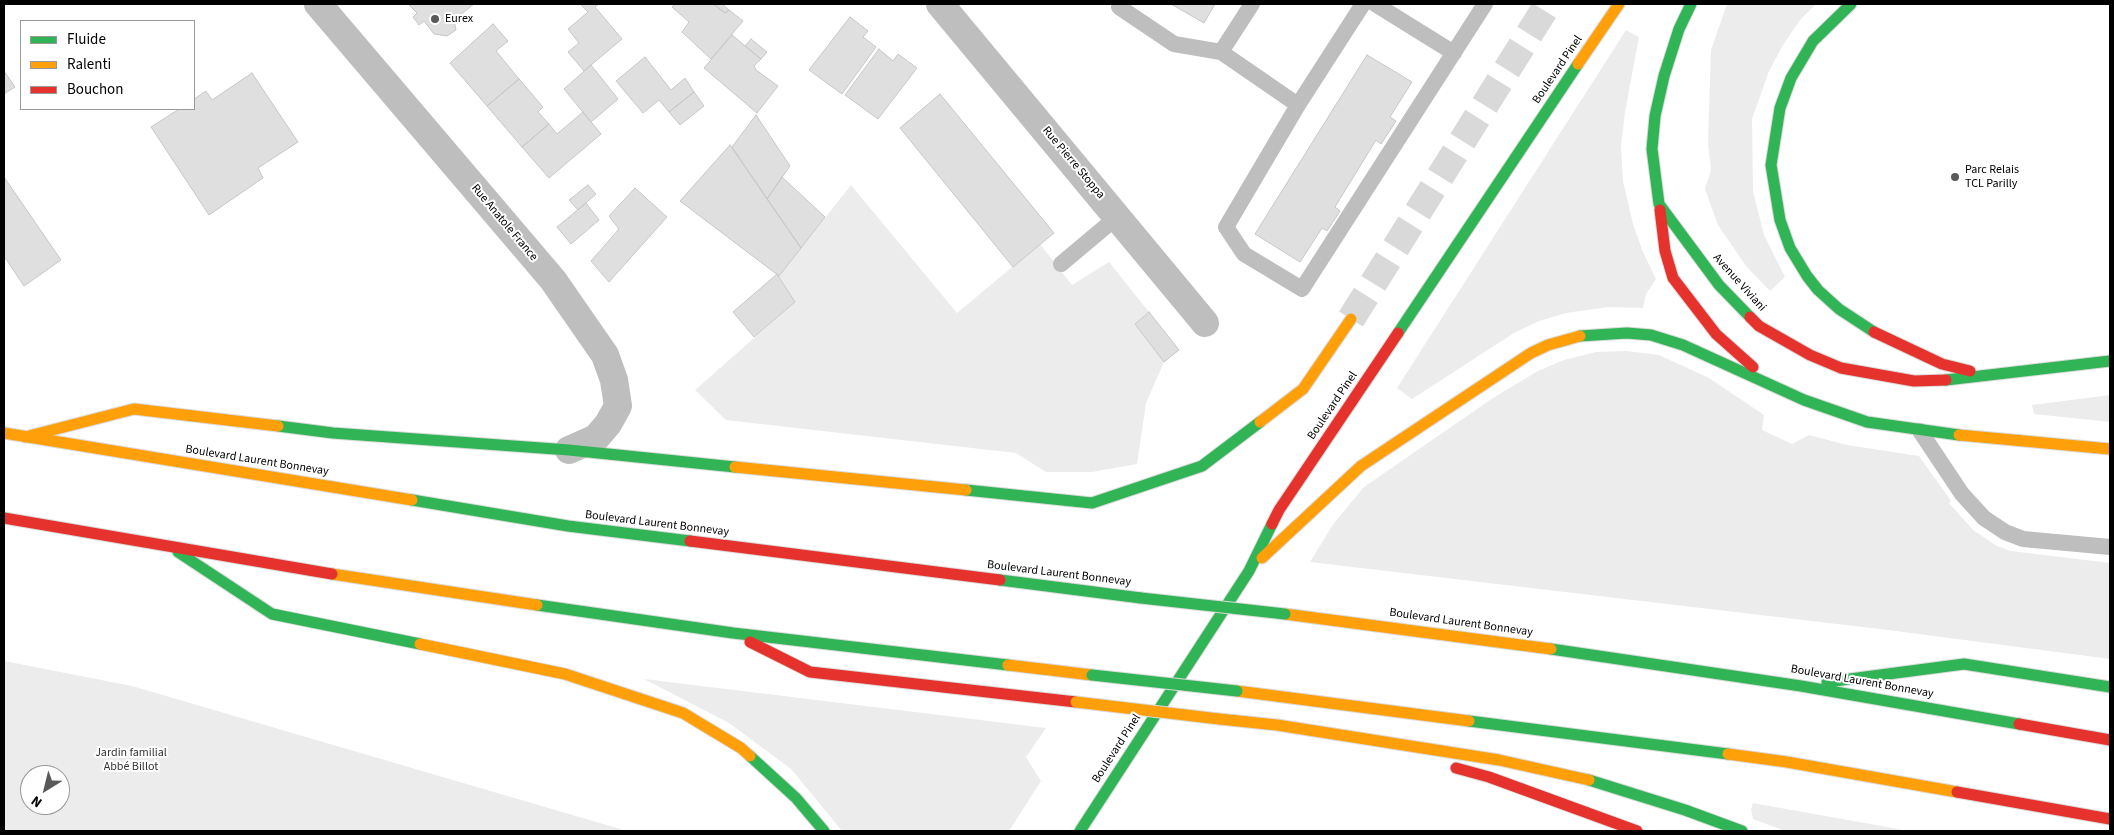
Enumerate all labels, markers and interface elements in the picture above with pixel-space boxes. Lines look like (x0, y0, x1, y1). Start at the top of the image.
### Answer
place label: Eurex (445, 12, 473, 26)
marker: Eurex (429, 13, 441, 25)
legend (20, 20, 195, 110)
text: Fluide (67, 29, 106, 50)
street label: Boulevard Pinel (1530, 33, 1586, 107)
text: Ralenti (67, 54, 111, 75)
text: Bouchon (67, 79, 123, 100)
street label: Rue Pierre Stoppa (1039, 124, 1107, 202)
place label: Parc Relais TCL Parilly (1965, 163, 2019, 191)
marker: Parc Relais TCL Parilly (1949, 171, 1961, 183)
street label: Rue Anatole France (468, 182, 540, 264)
street label: Avenue Viviani (1709, 251, 1769, 315)
street label: Boulevard Pinel (1305, 369, 1361, 443)
street label: Boulevard Laurent Bonnevay (184, 443, 330, 479)
street label: Boulevard Laurent Bonnevay (584, 508, 730, 540)
street label: Boulevard Laurent Bonnevay (986, 558, 1132, 590)
street label: Boulevard Laurent Bonnevay (1388, 606, 1534, 640)
street label: Boulevard Laurent Bonnevay (1789, 662, 1935, 702)
street label: Boulevard Pinel (1089, 712, 1145, 786)
park label: Jardin familial Abbé Billot (95, 746, 167, 774)
north arrow (20, 765, 70, 815)
text: N (27, 790, 46, 812)

